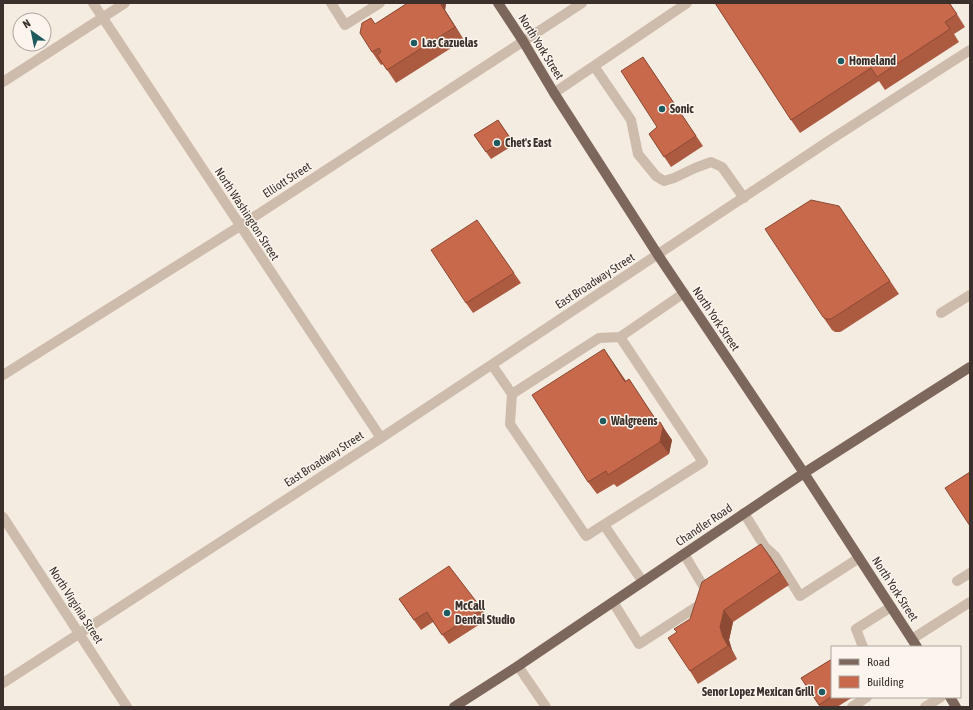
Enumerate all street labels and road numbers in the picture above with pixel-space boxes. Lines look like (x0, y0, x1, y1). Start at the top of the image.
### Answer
street label: North York Street (515, 12, 567, 83)
street label: Elliott Street (260, 159, 314, 201)
street label: North Washington Street (212, 165, 282, 263)
street label: East Broadway Street (553, 250, 638, 312)
street label: North York Street (689, 284, 743, 354)
street label: East Broadway Street (282, 428, 367, 490)
street label: Chandler Road (673, 501, 735, 549)
street label: North York Street (869, 554, 921, 624)
street label: North Virginia Street (46, 564, 106, 647)

